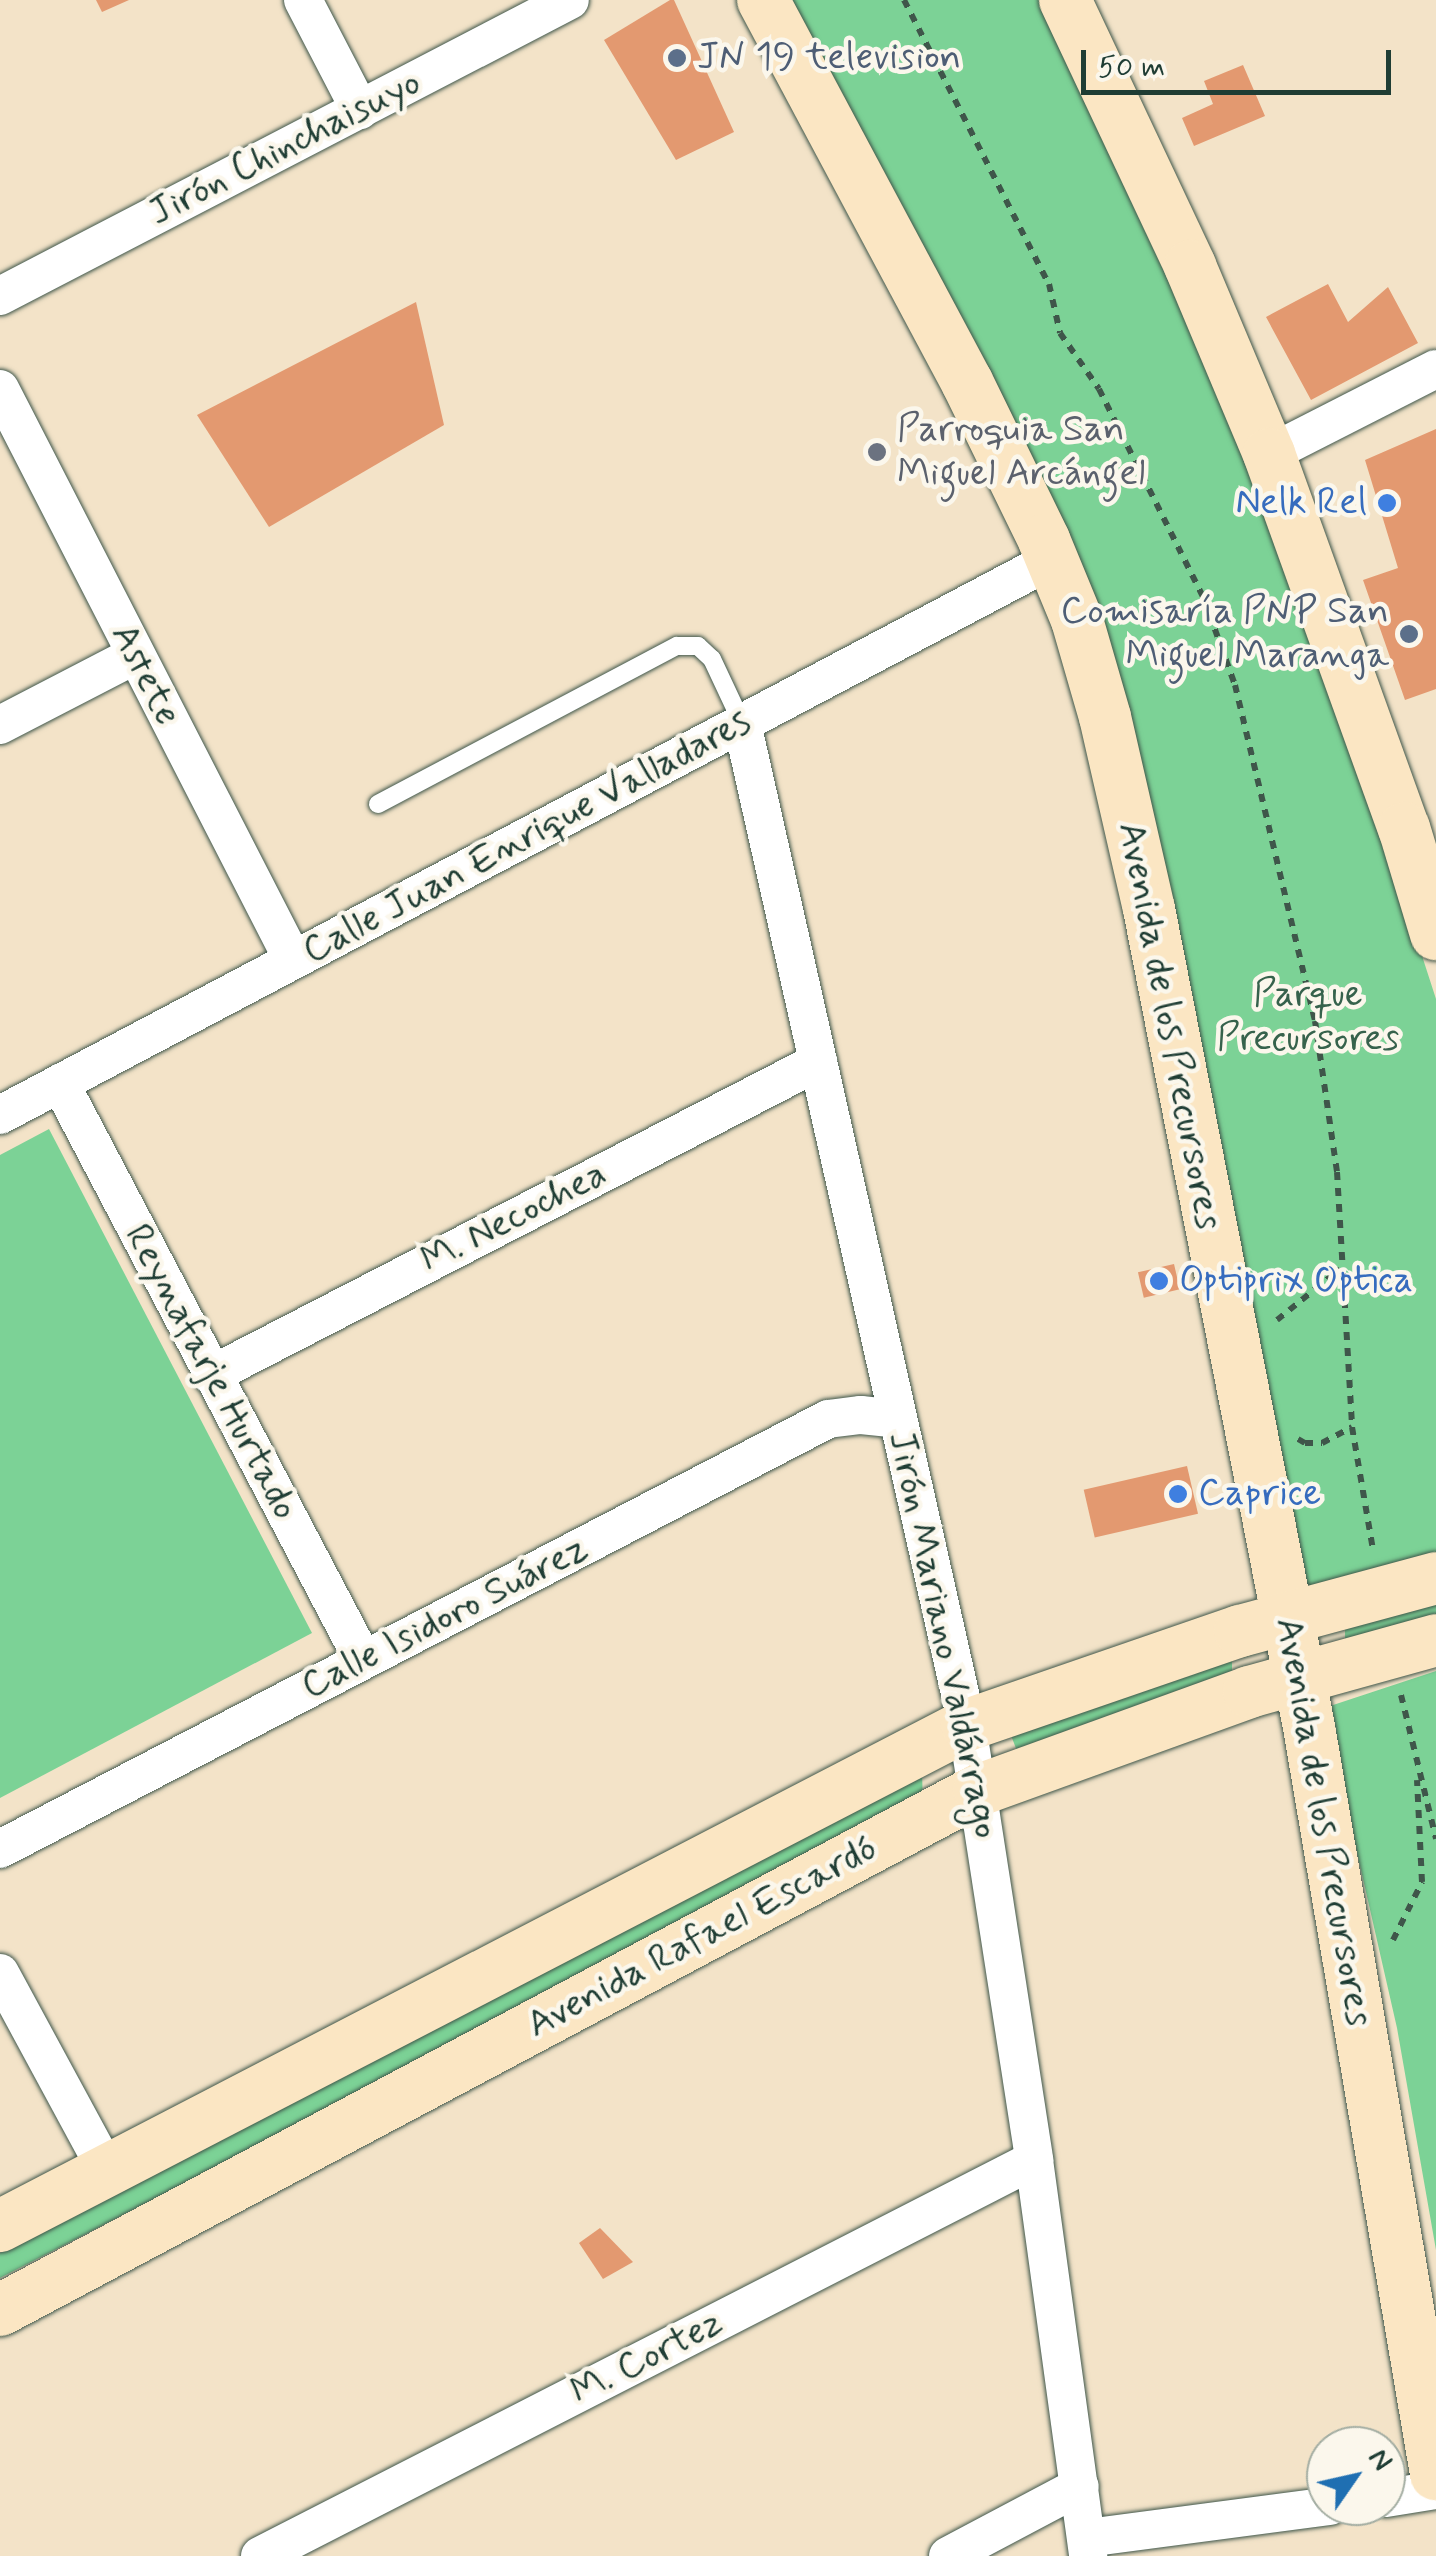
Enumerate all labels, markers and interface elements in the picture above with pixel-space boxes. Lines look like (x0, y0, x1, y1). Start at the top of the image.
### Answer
scale bar (1086, 30, 1396, 92)
place label: JN 19 television (697, 35, 961, 81)
marker: JN 19 television (666, 47, 688, 69)
text: 50 m (1098, 48, 1165, 87)
street label: Jirón Chinchaisuyo (134, 56, 436, 240)
place label: Parroquia San Miguel Arcángel (897, 407, 1145, 496)
marker: Parroquia San Miguel Arcángel (866, 441, 888, 463)
place label: Nelk Rel (1235, 480, 1367, 526)
marker: Nelk Rel (1376, 492, 1398, 514)
place label: Comisaría PNP San Miguel Maranga (1061, 589, 1389, 678)
street label: Astete (100, 617, 190, 733)
marker: Comisaría PNP San Miguel Maranga (1398, 623, 1420, 645)
street label: Calle Juan Enrique Valladares (303, 703, 751, 971)
street label: Avenida de los Precursores (1107, 816, 1231, 1236)
park label: Parque Precursores (1217, 972, 1399, 1062)
street label: M. Necochea (414, 1152, 614, 1284)
street label: Reynafarje Hurtado (114, 1218, 308, 1526)
place label: Optiprix Optica (1179, 1258, 1412, 1304)
marker: Optiprix Optica (1148, 1270, 1170, 1292)
street label: Jirón Mariano Valdárrago (877, 1423, 1009, 1847)
place label: Caprice (1198, 1471, 1321, 1517)
marker: Caprice (1167, 1483, 1189, 1505)
street label: Calle Isidoro Suárez (291, 1524, 599, 1712)
street label: Avenida de los Precursores (1264, 1611, 1382, 2033)
street label: Avenida Rafael Escardó (525, 1829, 879, 2045)
street label: M. Cortez (563, 2300, 731, 2416)
north arrow (1306, 2426, 1406, 2526)
text: N (1359, 2442, 1400, 2478)

